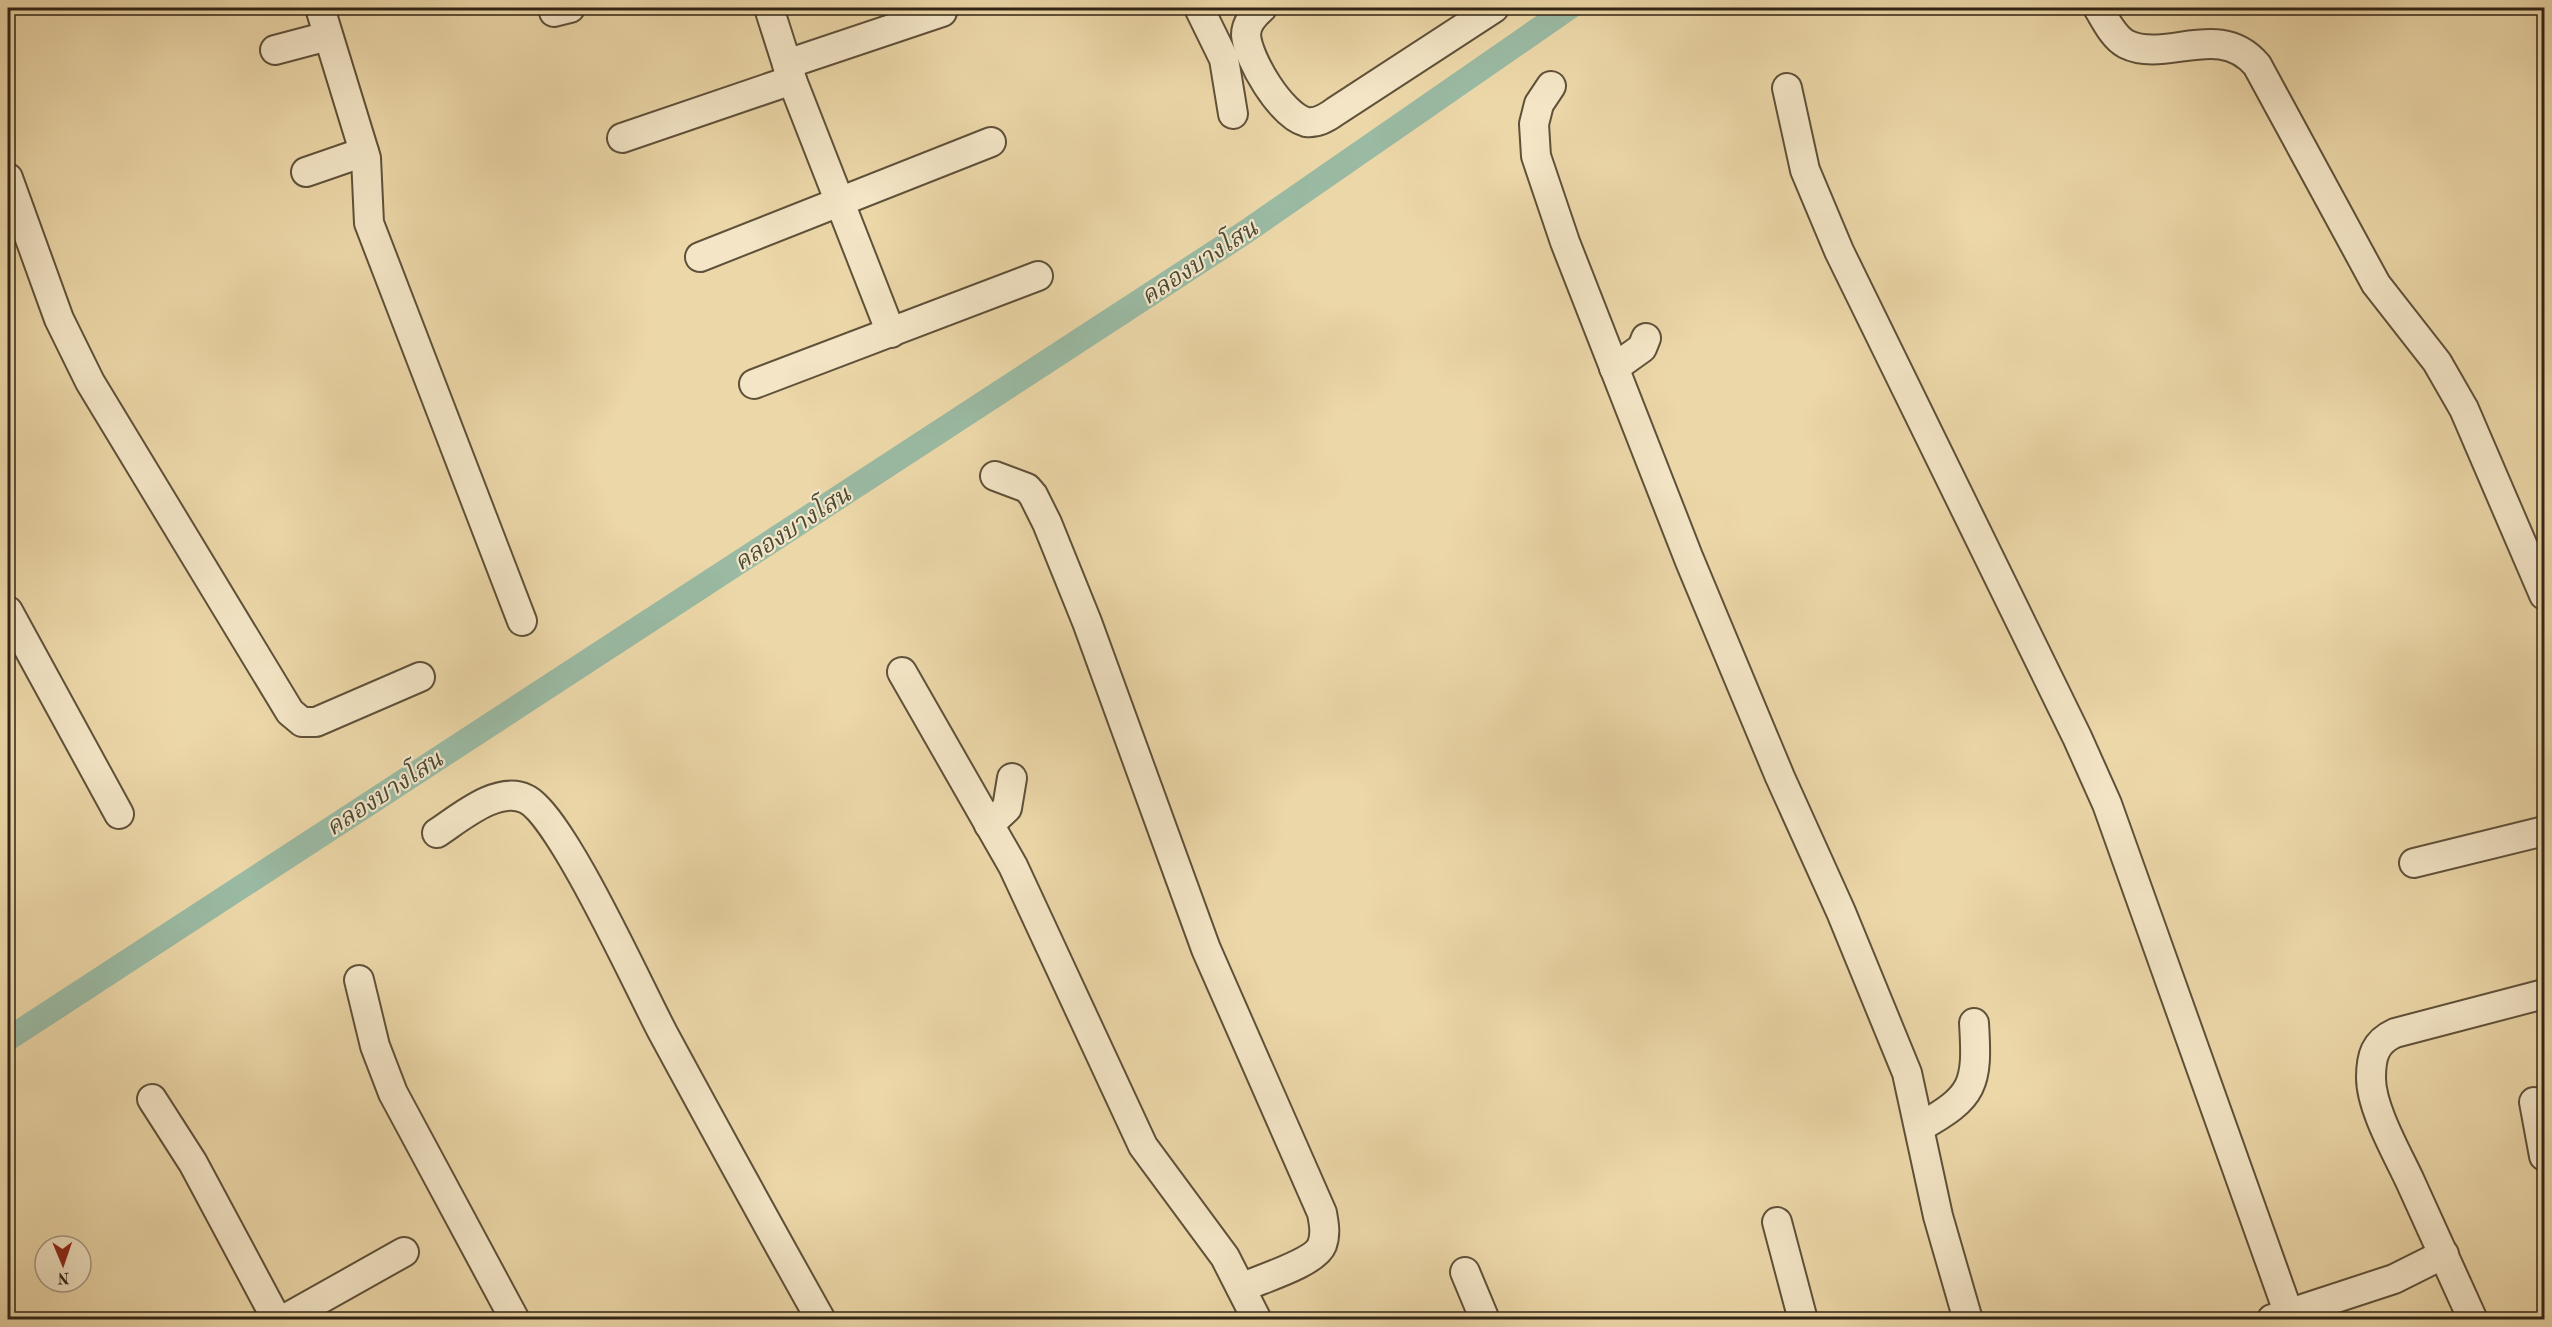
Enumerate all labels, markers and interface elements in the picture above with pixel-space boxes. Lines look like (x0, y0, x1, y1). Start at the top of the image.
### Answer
water label: คลองบางโสน (1134, 211, 1263, 310)
water label: คลองบางโสน (727, 477, 856, 576)
water label: คลองบางโสน (319, 742, 448, 841)
north arrow (33, 1234, 93, 1294)
text: N (56, 1269, 70, 1285)

